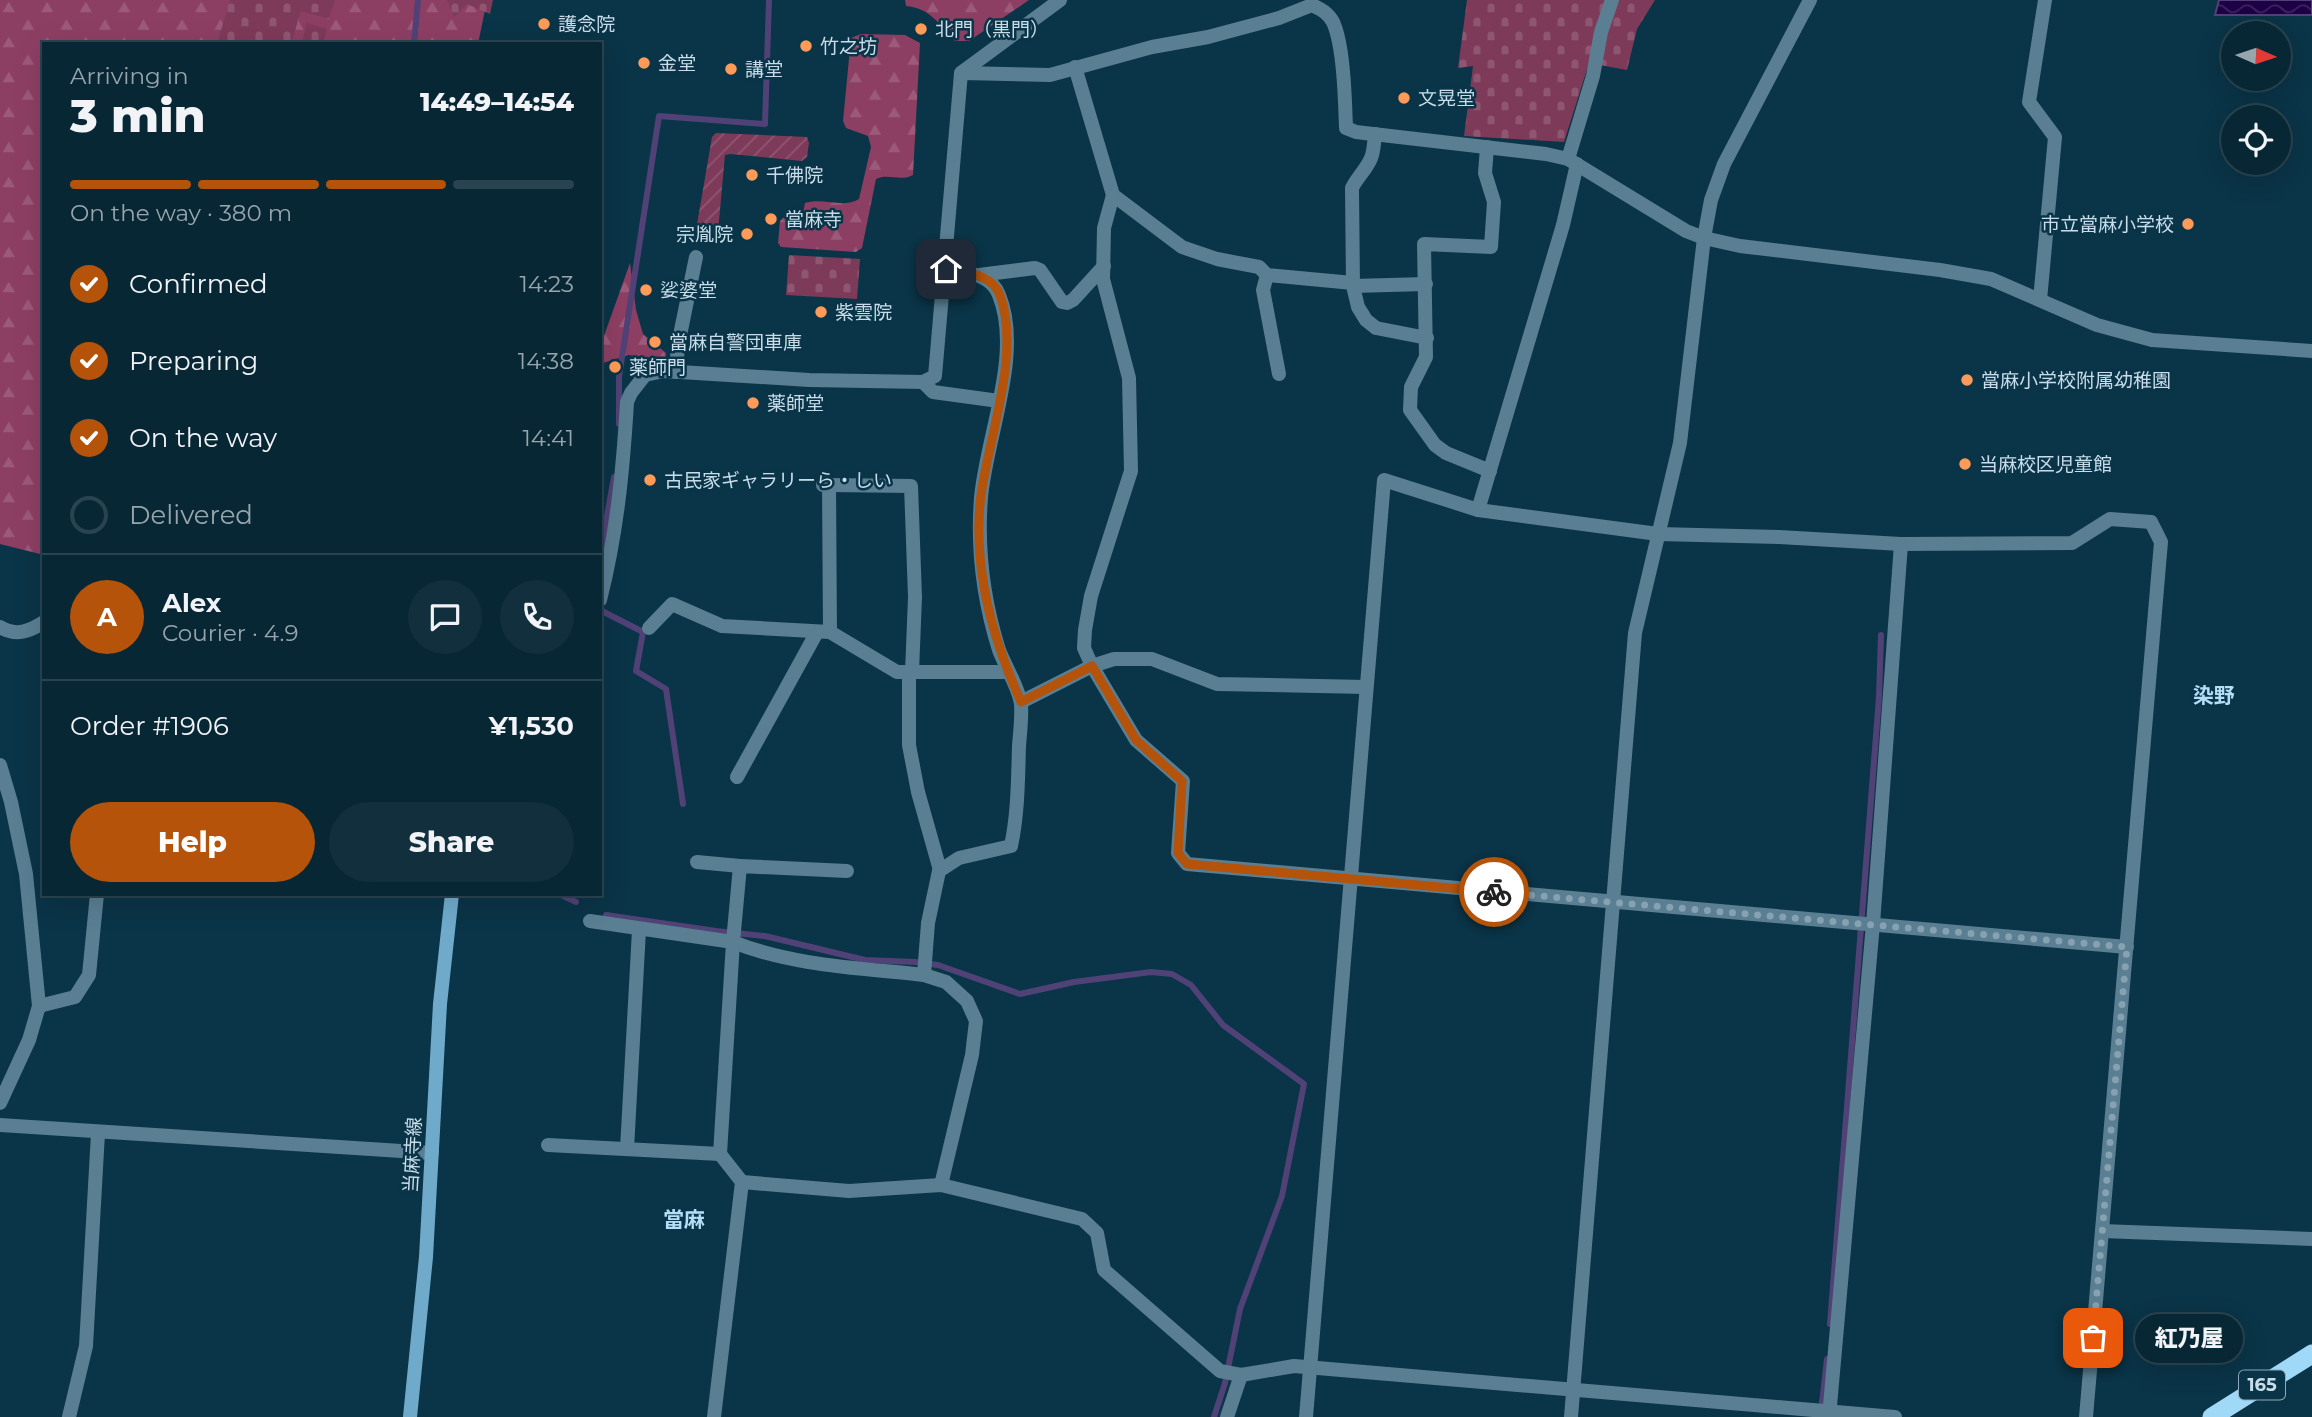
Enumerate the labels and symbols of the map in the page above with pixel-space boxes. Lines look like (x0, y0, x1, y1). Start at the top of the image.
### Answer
place label: 護念院 (558, 13, 615, 36)
marker: 護念院 (536, 16, 552, 32)
place label: 北門（黒門） (935, 18, 1049, 41)
marker: 北門（黒門） (913, 21, 929, 37)
north arrow (2221, 21, 2291, 91)
place label: 竹之坊 (820, 35, 877, 58)
marker: 竹之坊 (798, 38, 814, 54)
place label: 金堂 (658, 52, 696, 75)
marker: 金堂 (636, 55, 652, 71)
place label: 講堂 (745, 58, 783, 81)
marker: 講堂 (723, 61, 739, 77)
place label: 文晃堂 (1418, 87, 1475, 110)
marker: 文晃堂 (1396, 90, 1412, 106)
place label: 千佛院 (766, 164, 823, 187)
marker: 千佛院 (744, 167, 760, 183)
place label: 當麻寺 (785, 208, 842, 231)
marker: 當麻寺 (763, 211, 779, 227)
place label: 市立當麻小学校 (2041, 213, 2174, 236)
marker: 市立當麻小学校 (2180, 216, 2196, 232)
place label: 宗胤院 (676, 223, 733, 246)
marker: 宗胤院 (739, 226, 755, 242)
pin (916, 239, 976, 299)
place label: 娑婆堂 (660, 279, 717, 302)
marker: 娑婆堂 (638, 282, 654, 298)
place label: 紫雲院 (835, 301, 892, 324)
marker: 紫雲院 (813, 304, 829, 320)
place label: 當麻自警団車庫 (669, 331, 802, 354)
marker: 當麻自警団車庫 (647, 334, 663, 350)
place label: 薬師門 (629, 356, 686, 379)
marker: 薬師門 (607, 359, 623, 375)
place label: 當麻小学校附属幼稚園 (1981, 369, 2171, 392)
marker: 當麻小学校附属幼稚園 (1959, 372, 1975, 388)
place label: 薬師堂 (767, 392, 824, 415)
marker: 薬師堂 (745, 395, 761, 411)
place label: 当麻校区児童館 (1979, 453, 2112, 476)
marker: 当麻校区児童館 (1957, 456, 1973, 472)
place label: 古民家ギャラリーら・しい (664, 469, 892, 492)
marker: 古民家ギャラリーら・しい (642, 472, 658, 488)
district label: 染野 (2193, 683, 2235, 708)
courier (1459, 857, 1529, 927)
street label: 当麻寺線 (399, 1116, 426, 1194)
district label: 當麻 (663, 1207, 705, 1232)
pin (2063, 1308, 2123, 1368)
callout: 紅乃屋 (2135, 1314, 2244, 1362)
road number: 165 (2239, 1370, 2285, 1400)

